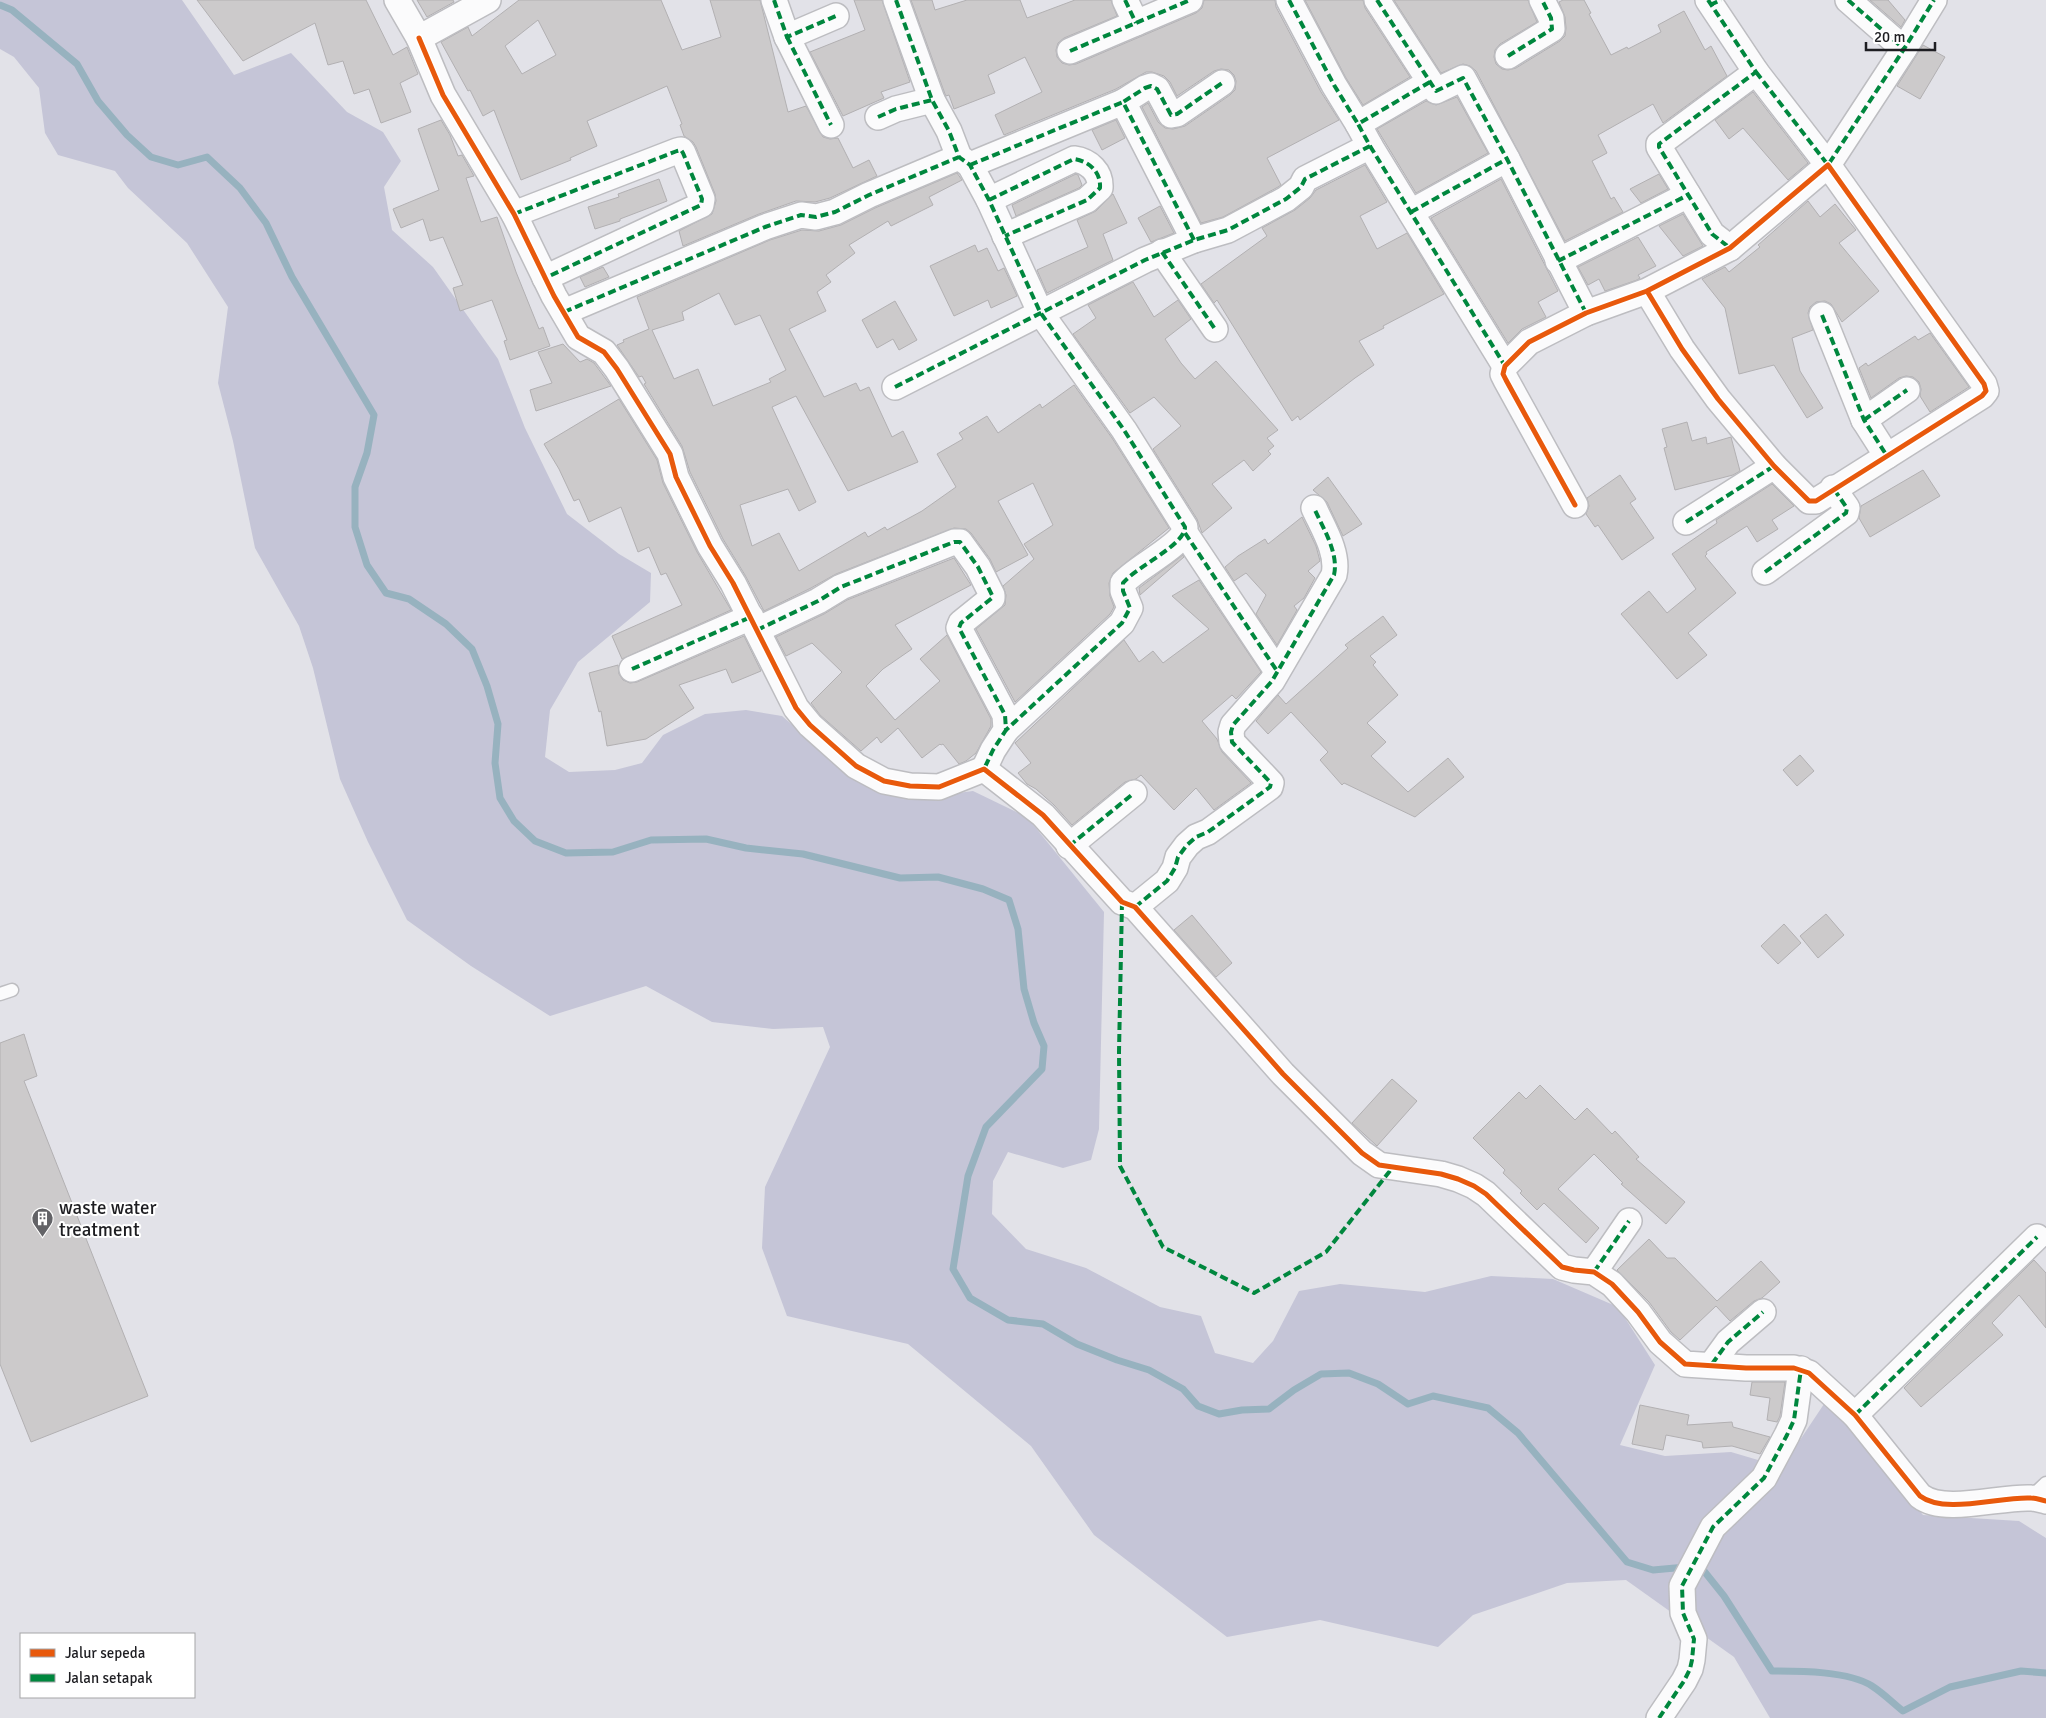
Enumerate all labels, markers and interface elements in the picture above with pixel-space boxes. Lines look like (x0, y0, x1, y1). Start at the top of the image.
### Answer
scale bar (1866, 20, 1935, 52)
text: 20 m (1874, 28, 1905, 46)
place label: waste water treatment (59, 1196, 157, 1242)
building icon: waste water treatment (31, 1206, 55, 1237)
legend (20, 1633, 195, 1698)
text: Jalur sepeda (65, 1644, 145, 1662)
text: Jalan setapak (65, 1669, 153, 1687)

